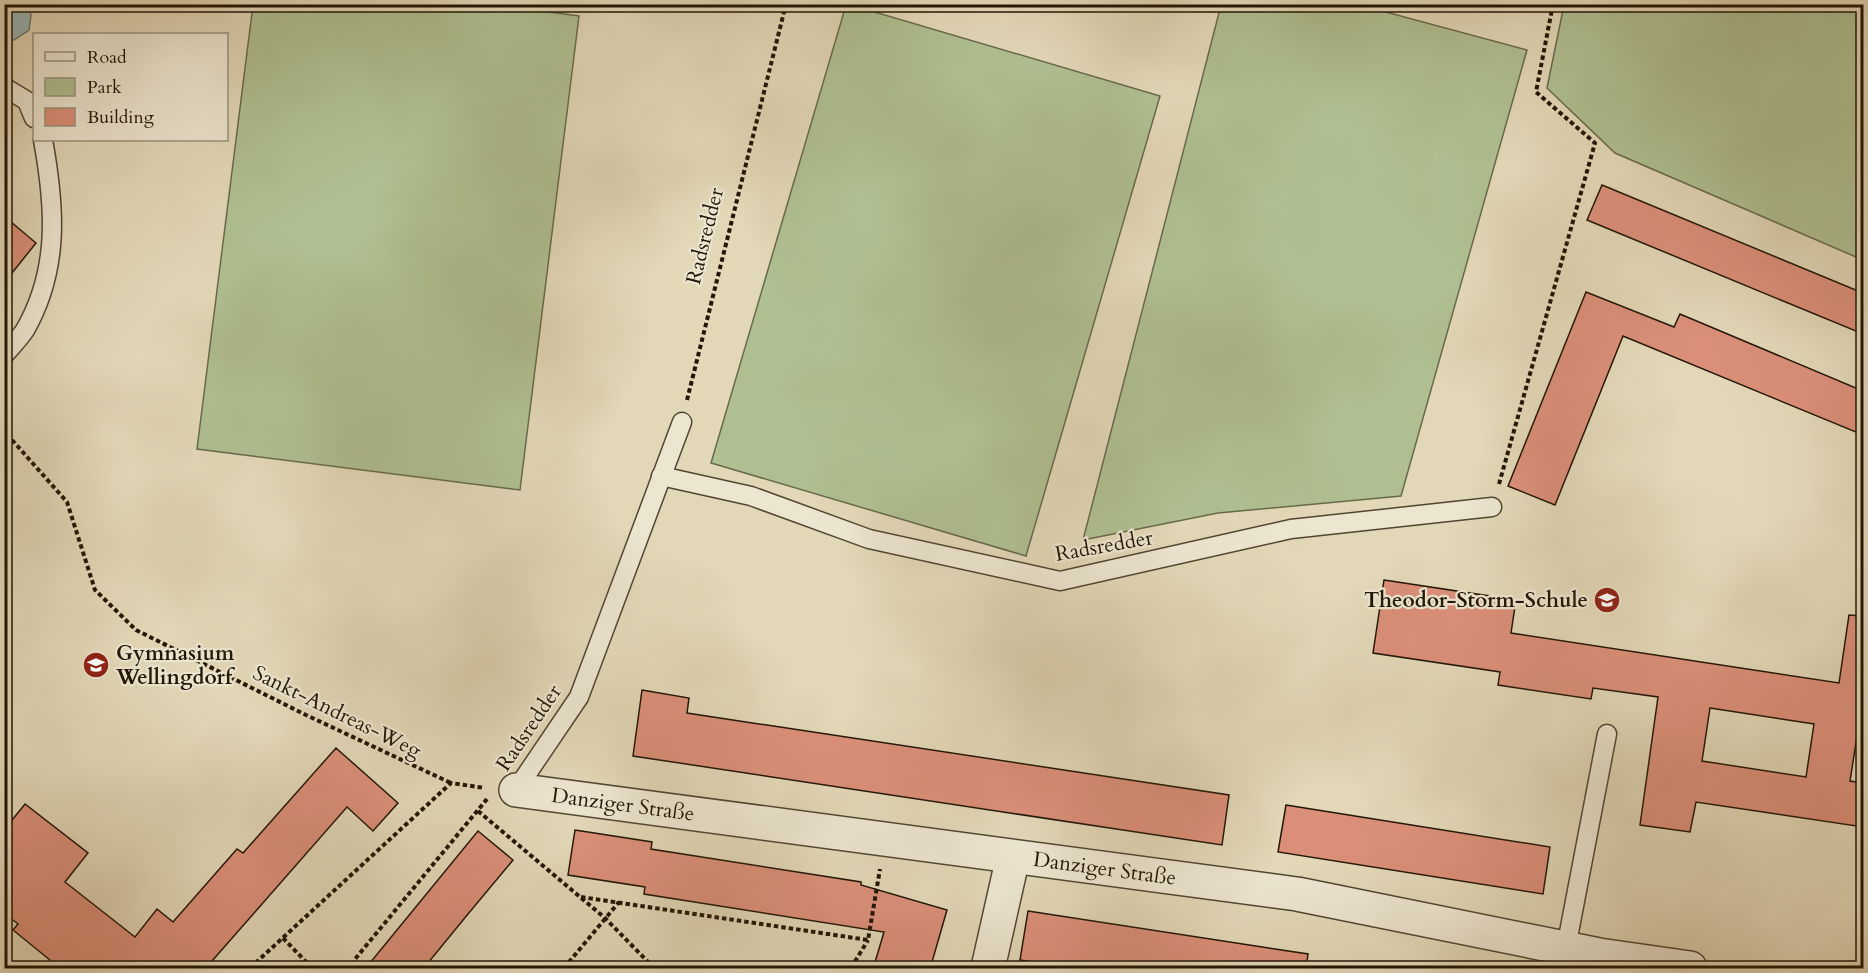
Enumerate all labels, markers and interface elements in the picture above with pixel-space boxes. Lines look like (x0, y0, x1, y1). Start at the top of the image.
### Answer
legend (33, 33, 228, 141)
text: Road (87, 45, 127, 70)
text: Park (87, 75, 122, 100)
text: Building (87, 105, 155, 130)
street label: Radsredder (679, 184, 731, 287)
street label: Radsredder (1053, 523, 1155, 569)
school or university icon: Theodor-Storm-Schule (1592, 585, 1622, 615)
place label: Theodor-Storm-Schule (1364, 586, 1588, 615)
place label: Gymnasium Wellingdorf (115, 639, 236, 692)
school or university icon: Gymnasium Wellingdorf (81, 650, 111, 680)
street label: Sankt-Andreas-Weg (248, 659, 426, 765)
street label: Radsredder (489, 679, 569, 777)
street label: Danziger Straße (550, 780, 696, 828)
street label: Danziger Straße (1032, 845, 1178, 892)

